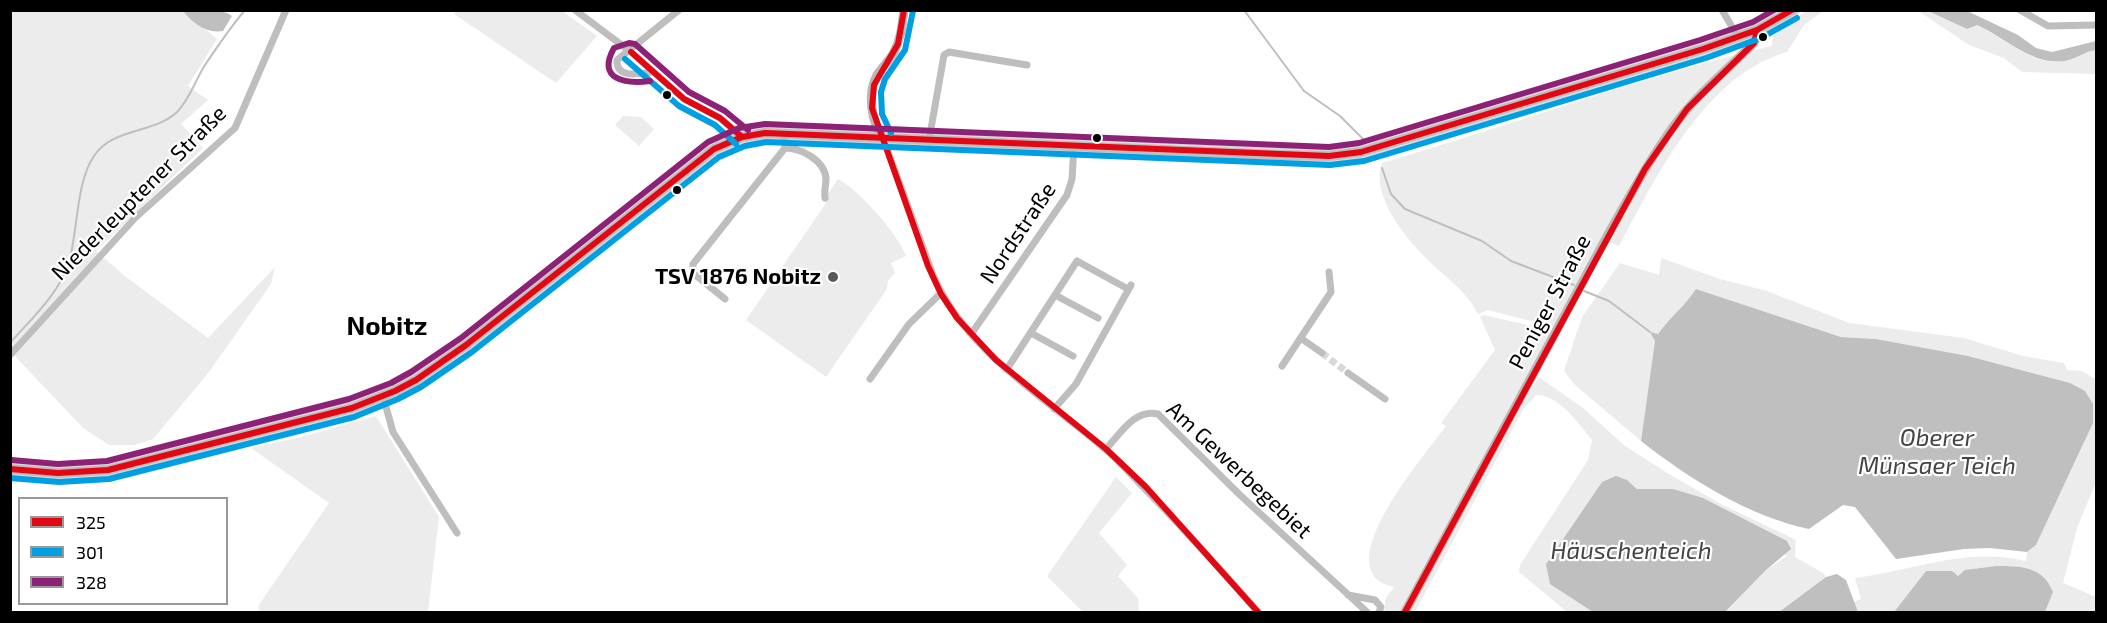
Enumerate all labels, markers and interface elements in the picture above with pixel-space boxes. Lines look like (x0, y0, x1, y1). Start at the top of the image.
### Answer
unlabelled marker (1757, 31, 1769, 43)
unlabelled marker (661, 89, 673, 101)
street label: Niederleuptener Straße (46, 100, 232, 286)
unlabelled marker (1091, 132, 1103, 144)
street label: Nordstraße (975, 177, 1061, 289)
unlabelled marker (671, 184, 683, 196)
street label: Peniger Straße (1503, 230, 1597, 374)
place label: TSV 1876 Nobitz (655, 264, 821, 290)
marker: TSV 1876 Nobitz (826, 270, 840, 284)
district label: Nobitz (346, 310, 428, 342)
street label: Am Gewerbegebiet (1161, 396, 1317, 544)
water label: Oberer Münsaer Teich (1858, 424, 2016, 480)
legend (18, 497, 228, 605)
text: 325 (76, 511, 106, 533)
water label: Häuschenteich (1550, 537, 1712, 565)
text: 301 (76, 541, 104, 563)
text: 328 (76, 571, 107, 593)

